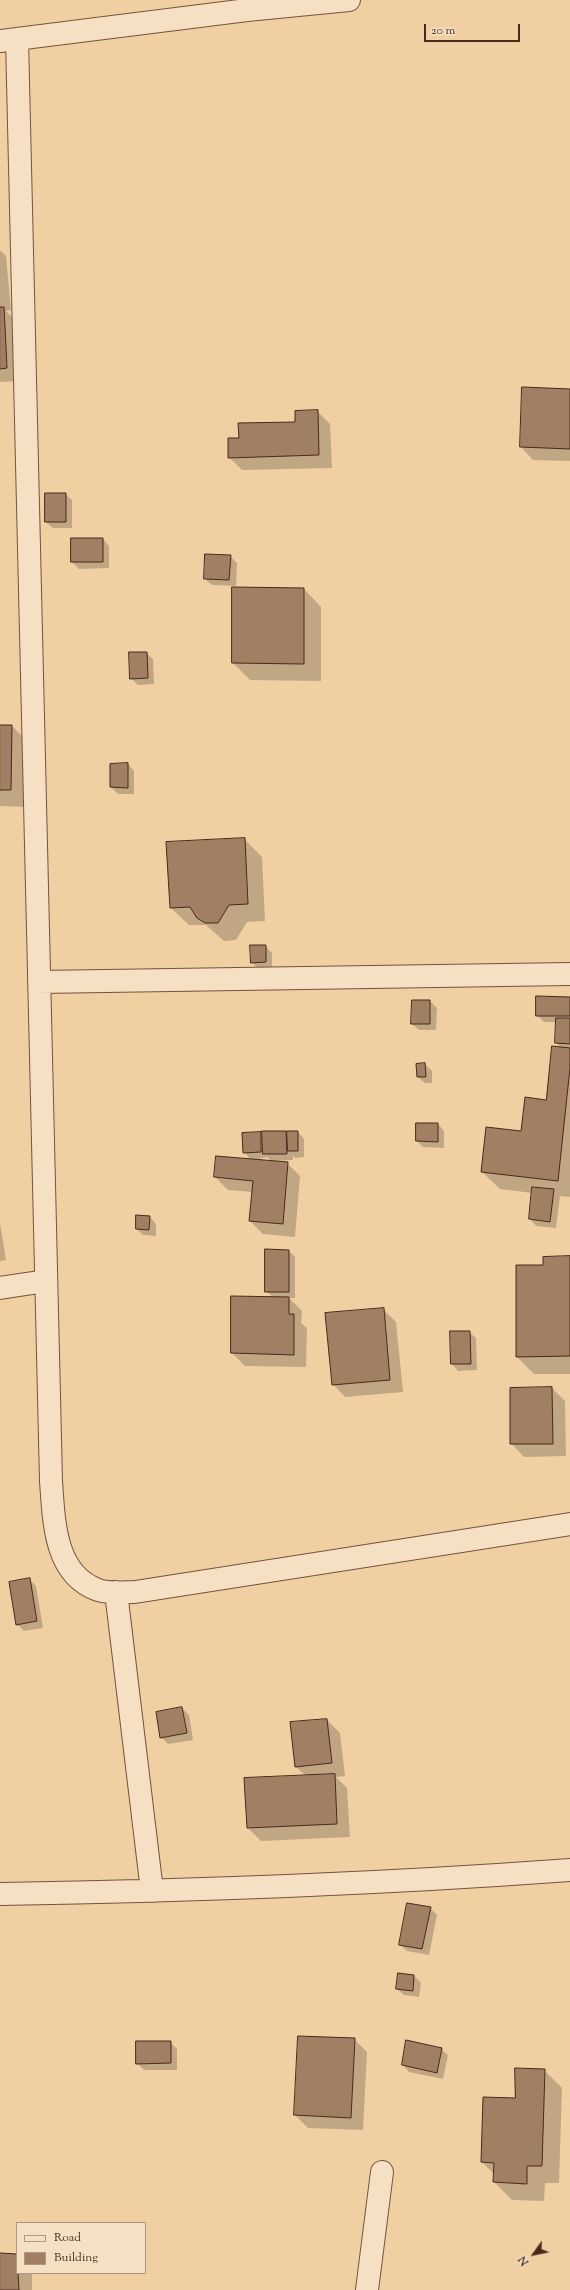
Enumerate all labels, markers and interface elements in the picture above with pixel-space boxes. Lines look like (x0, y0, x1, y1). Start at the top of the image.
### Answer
scale bar (426, 16, 522, 42)
text: 20 m (431, 22, 455, 40)
legend (16, 2222, 146, 2274)
text: Road (54, 2229, 81, 2247)
north arrow (514, 2234, 554, 2274)
text: Building (54, 2249, 98, 2267)
text: N (515, 2252, 533, 2269)

